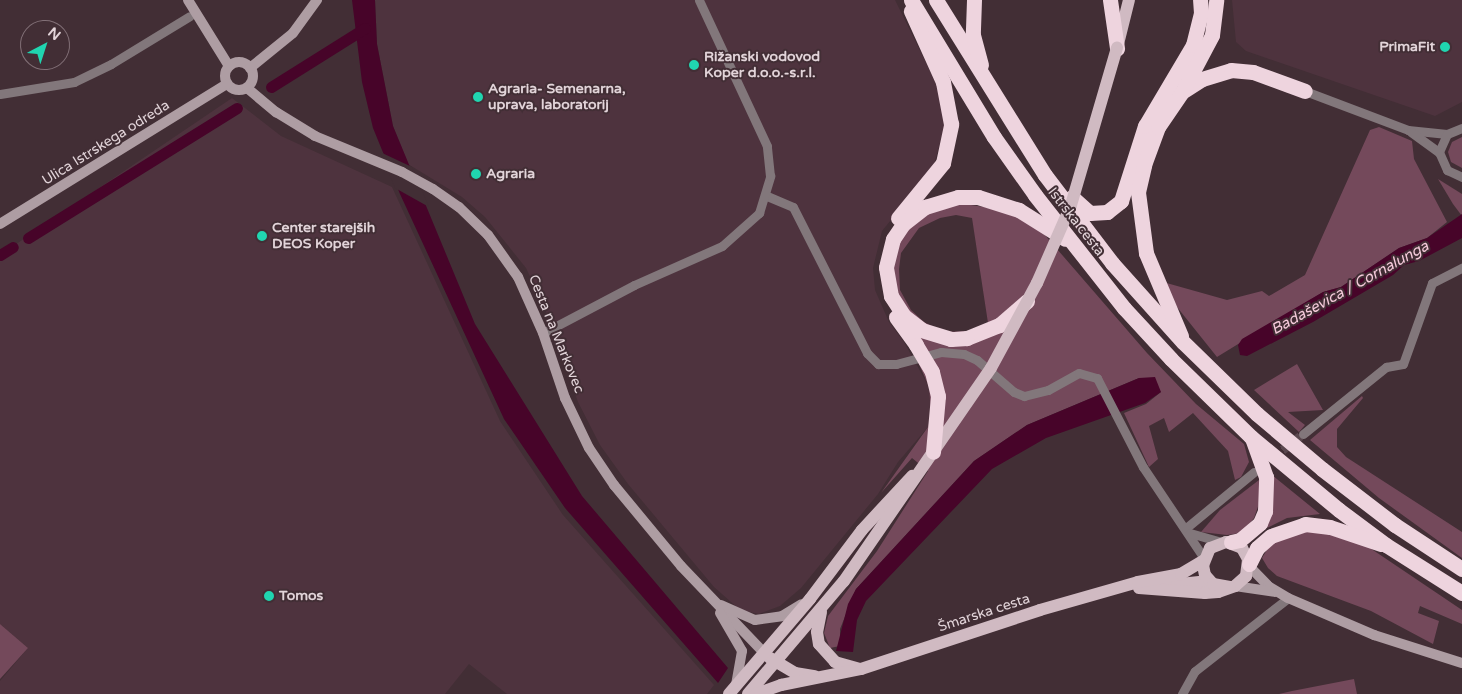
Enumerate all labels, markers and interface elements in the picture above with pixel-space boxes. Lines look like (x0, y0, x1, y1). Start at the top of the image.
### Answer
north arrow (20, 20, 70, 70)
text: N (45, 24, 64, 44)
place label: PrimaFit (1379, 39, 1435, 55)
marker: PrimaFit (1439, 41, 1451, 53)
place label: Rižanski vodovod Koper d.o.o.-s.r.l. (704, 49, 820, 82)
marker: Rižanski vodovod Koper d.o.o.-s.r.l. (688, 59, 700, 71)
place label: Agraria- Semenarna, uprava, laboratorij (488, 81, 626, 114)
marker: Agraria- Semenarna, uprava, laboratorij (472, 91, 484, 103)
street label: Ulica Istrskega odreda (39, 97, 173, 189)
place label: Agraria (486, 166, 535, 182)
marker: Agraria (470, 168, 482, 180)
street label: Istrska cesta (1044, 184, 1108, 260)
place label: Center starejših DEOS Koper (272, 220, 375, 252)
marker: Center starejših DEOS Koper (256, 230, 268, 242)
water label: Badaševica / Cornalunga (1268, 237, 1432, 339)
street label: Cesta na Markovec (525, 272, 587, 396)
place label: Tomos (279, 588, 323, 604)
marker: Tomos (263, 590, 275, 602)
street label: Šmarska cesta (936, 590, 1032, 636)

